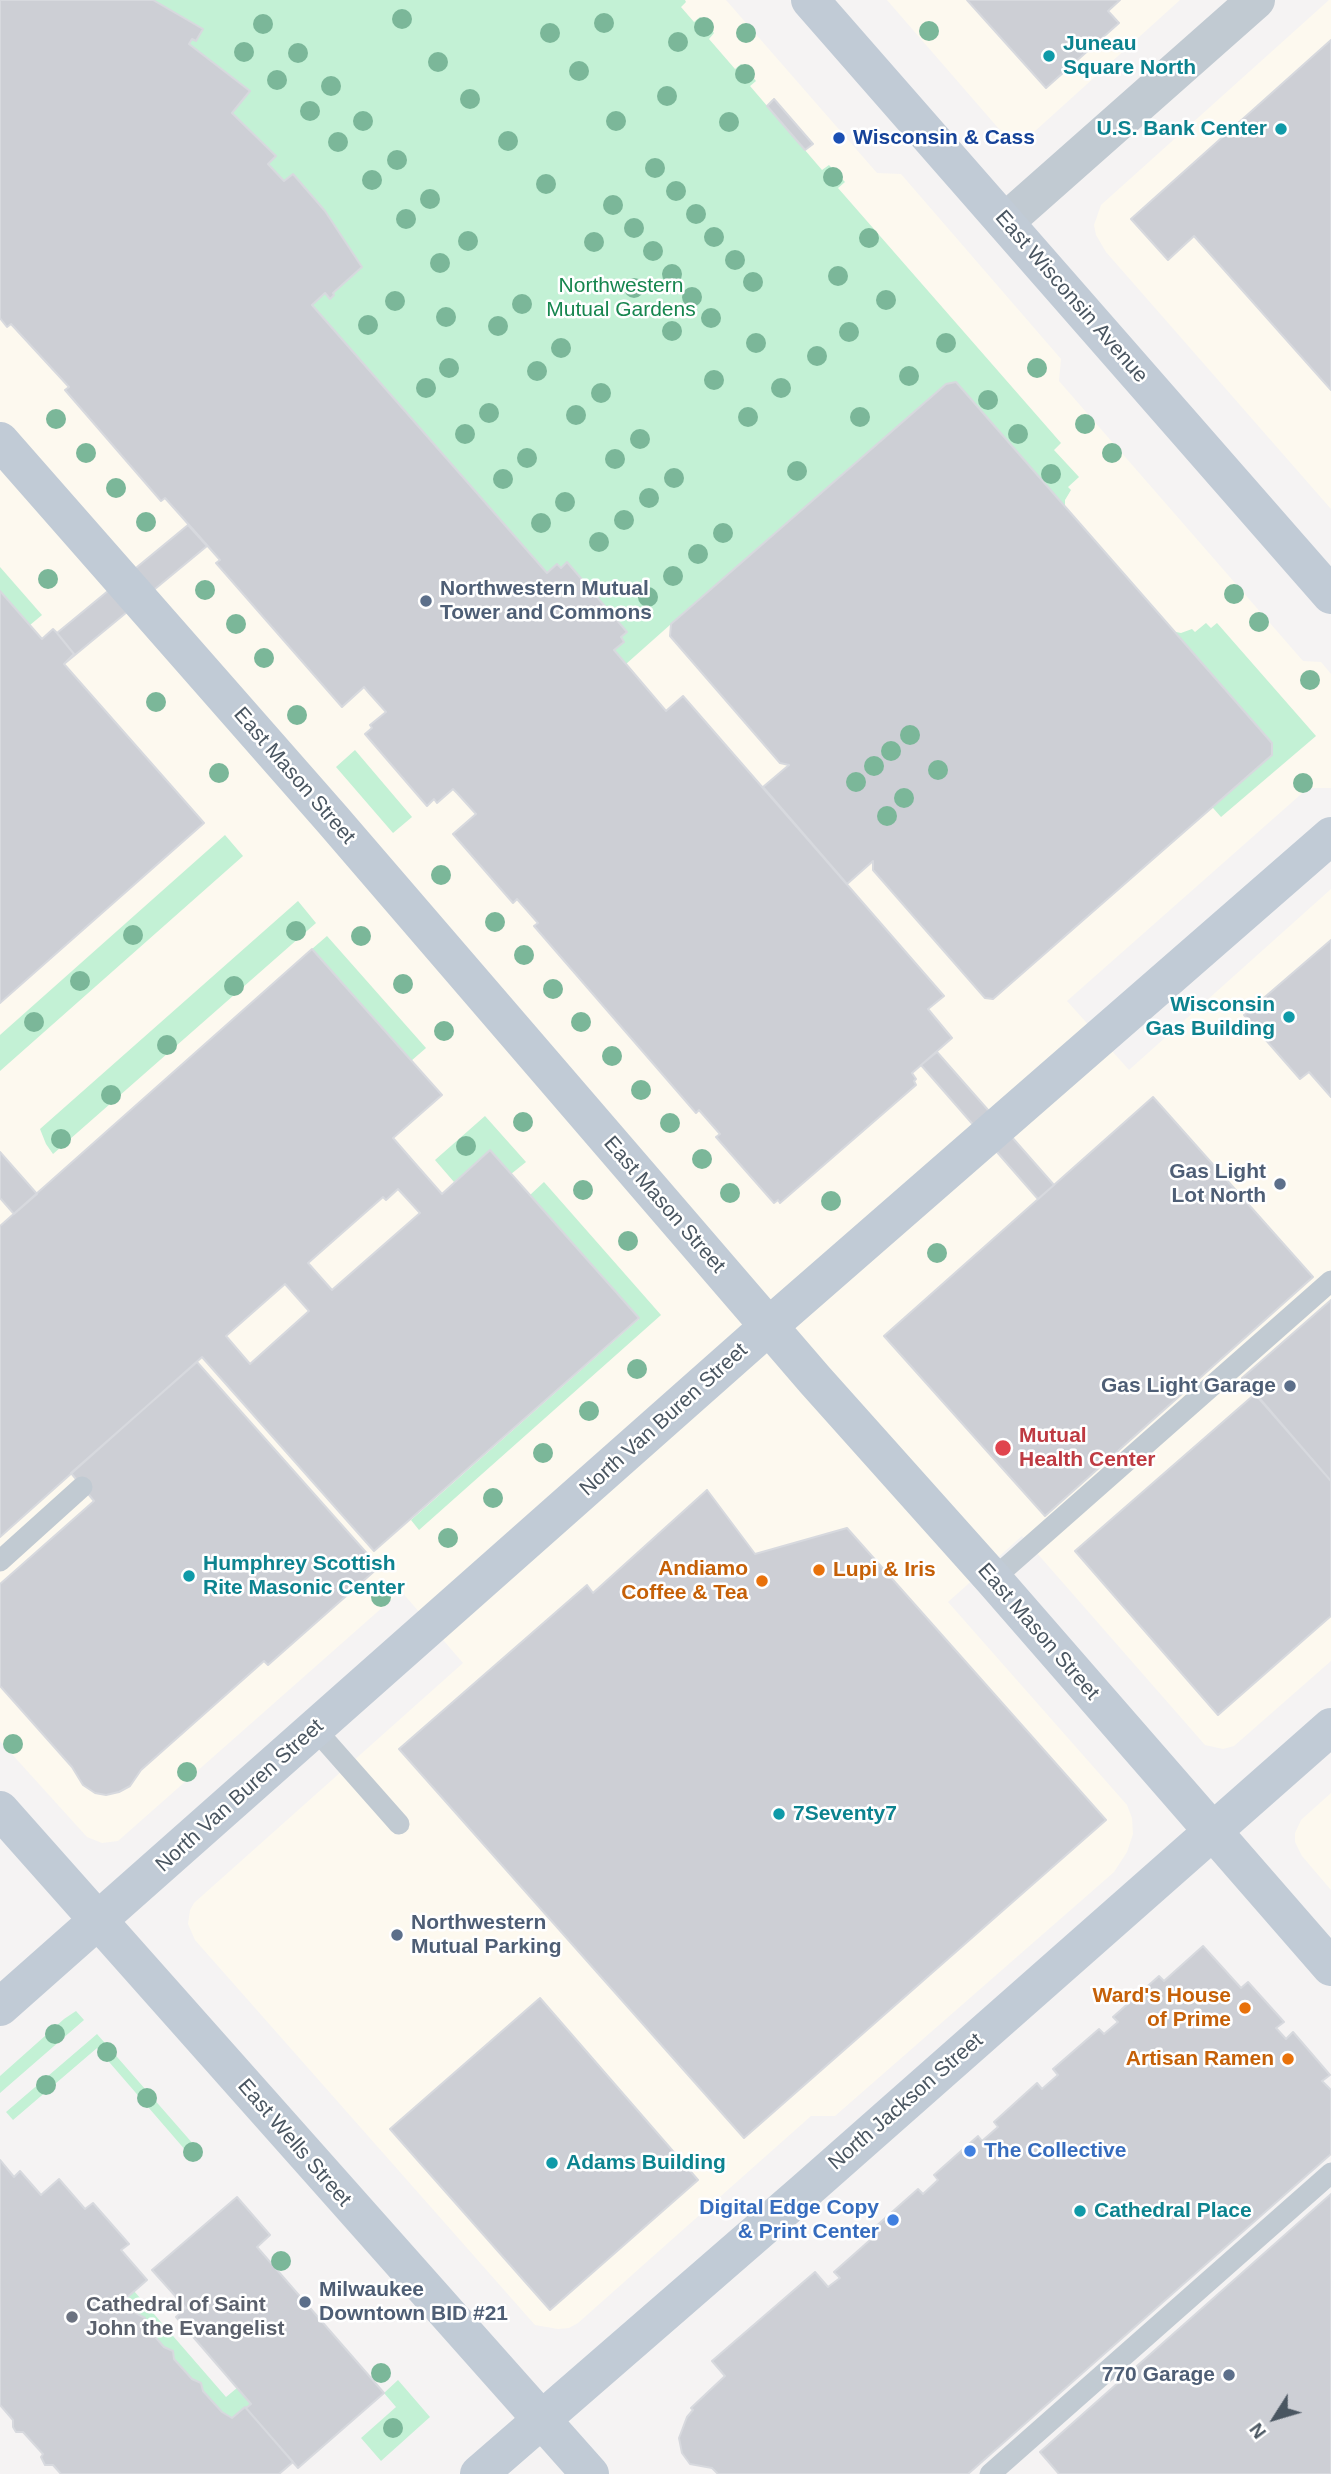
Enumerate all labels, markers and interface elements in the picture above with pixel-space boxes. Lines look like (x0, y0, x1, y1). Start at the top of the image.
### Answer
place label: Juneau Square North (1063, 31, 1196, 81)
marker: Juneau Square North (1041, 48, 1057, 64)
place label: U.S. Bank Center (1097, 116, 1267, 142)
marker: U.S. Bank Center (1273, 121, 1289, 137)
place label: Wisconsin & Cass (853, 125, 1035, 151)
marker: Wisconsin & Cass (831, 130, 847, 146)
street label: East Wisconsin Avenue (989, 206, 1153, 388)
park label: Northwestern Mutual Gardens (546, 273, 696, 323)
place label: Northwestern Mutual Tower and Commons (440, 576, 652, 626)
marker: Northwestern Mutual Tower and Commons (418, 593, 434, 609)
street label: East Mason Street (228, 703, 360, 849)
place label: Wisconsin Gas Building (1145, 992, 1275, 1042)
marker: Wisconsin Gas Building (1281, 1009, 1297, 1025)
street label: East Mason Street (598, 1132, 730, 1278)
place label: Gas Light Lot North (1169, 1159, 1266, 1209)
marker: Gas Light Lot North (1272, 1176, 1288, 1192)
street label: North Van Buren Street (575, 1338, 753, 1502)
place label: Gas Light Garage (1101, 1373, 1276, 1399)
marker: Gas Light Garage (1282, 1378, 1298, 1394)
place label: Mutual Health Center (1019, 1423, 1156, 1473)
marker: Mutual Health Center (993, 1438, 1013, 1458)
place label: Humphrey Scottish Rite Masonic Center (203, 1551, 405, 1601)
place label: Andiamo Coffee & Tea (621, 1556, 748, 1606)
place label: Lupi & Iris (833, 1557, 936, 1583)
street label: East Mason Street (972, 1559, 1104, 1705)
marker: Lupi & Iris (811, 1562, 827, 1578)
marker: Humphrey Scottish Rite Masonic Center (181, 1568, 197, 1584)
marker: Andiamo Coffee & Tea (754, 1573, 770, 1589)
street label: North Van Buren Street (151, 1714, 329, 1878)
place label: 7Seventy7 (793, 1801, 897, 1827)
marker: 7Seventy7 (771, 1806, 787, 1822)
place label: Northwestern Mutual Parking (411, 1910, 562, 1960)
marker: Northwestern Mutual Parking (389, 1927, 405, 1943)
place label: Ward's House of Prime (1093, 1983, 1231, 2033)
marker: Ward's House of Prime (1237, 2000, 1253, 2016)
street label: North Jackson Street (824, 2028, 988, 2176)
place label: Artisan Ramen (1126, 2046, 1274, 2072)
marker: Artisan Ramen (1280, 2051, 1296, 2067)
street label: East Wells Street (232, 2074, 356, 2212)
place label: The Collective (984, 2138, 1126, 2164)
marker: The Collective (962, 2143, 978, 2159)
place label: Adams Building (566, 2150, 726, 2176)
marker: Adams Building (544, 2155, 560, 2171)
place label: Digital Edge Copy & Print Center (699, 2195, 879, 2245)
place label: Cathedral Place (1094, 2198, 1252, 2224)
marker: Cathedral Place (1072, 2203, 1088, 2219)
marker: Digital Edge Copy & Print Center (885, 2212, 901, 2228)
place label: Milwaukee Downtown BID #21 (319, 2277, 508, 2327)
place label: Cathedral of Saint John the Evangelist (86, 2292, 284, 2342)
marker: Milwaukee Downtown BID #21 (297, 2294, 313, 2310)
marker: Cathedral of Saint John the Evangelist (64, 2309, 80, 2325)
place label: 770 Garage (1102, 2362, 1215, 2388)
marker: 770 Garage (1221, 2367, 1237, 2383)
north arrow (1240, 2383, 1310, 2453)
text: N (1245, 2419, 1270, 2443)

